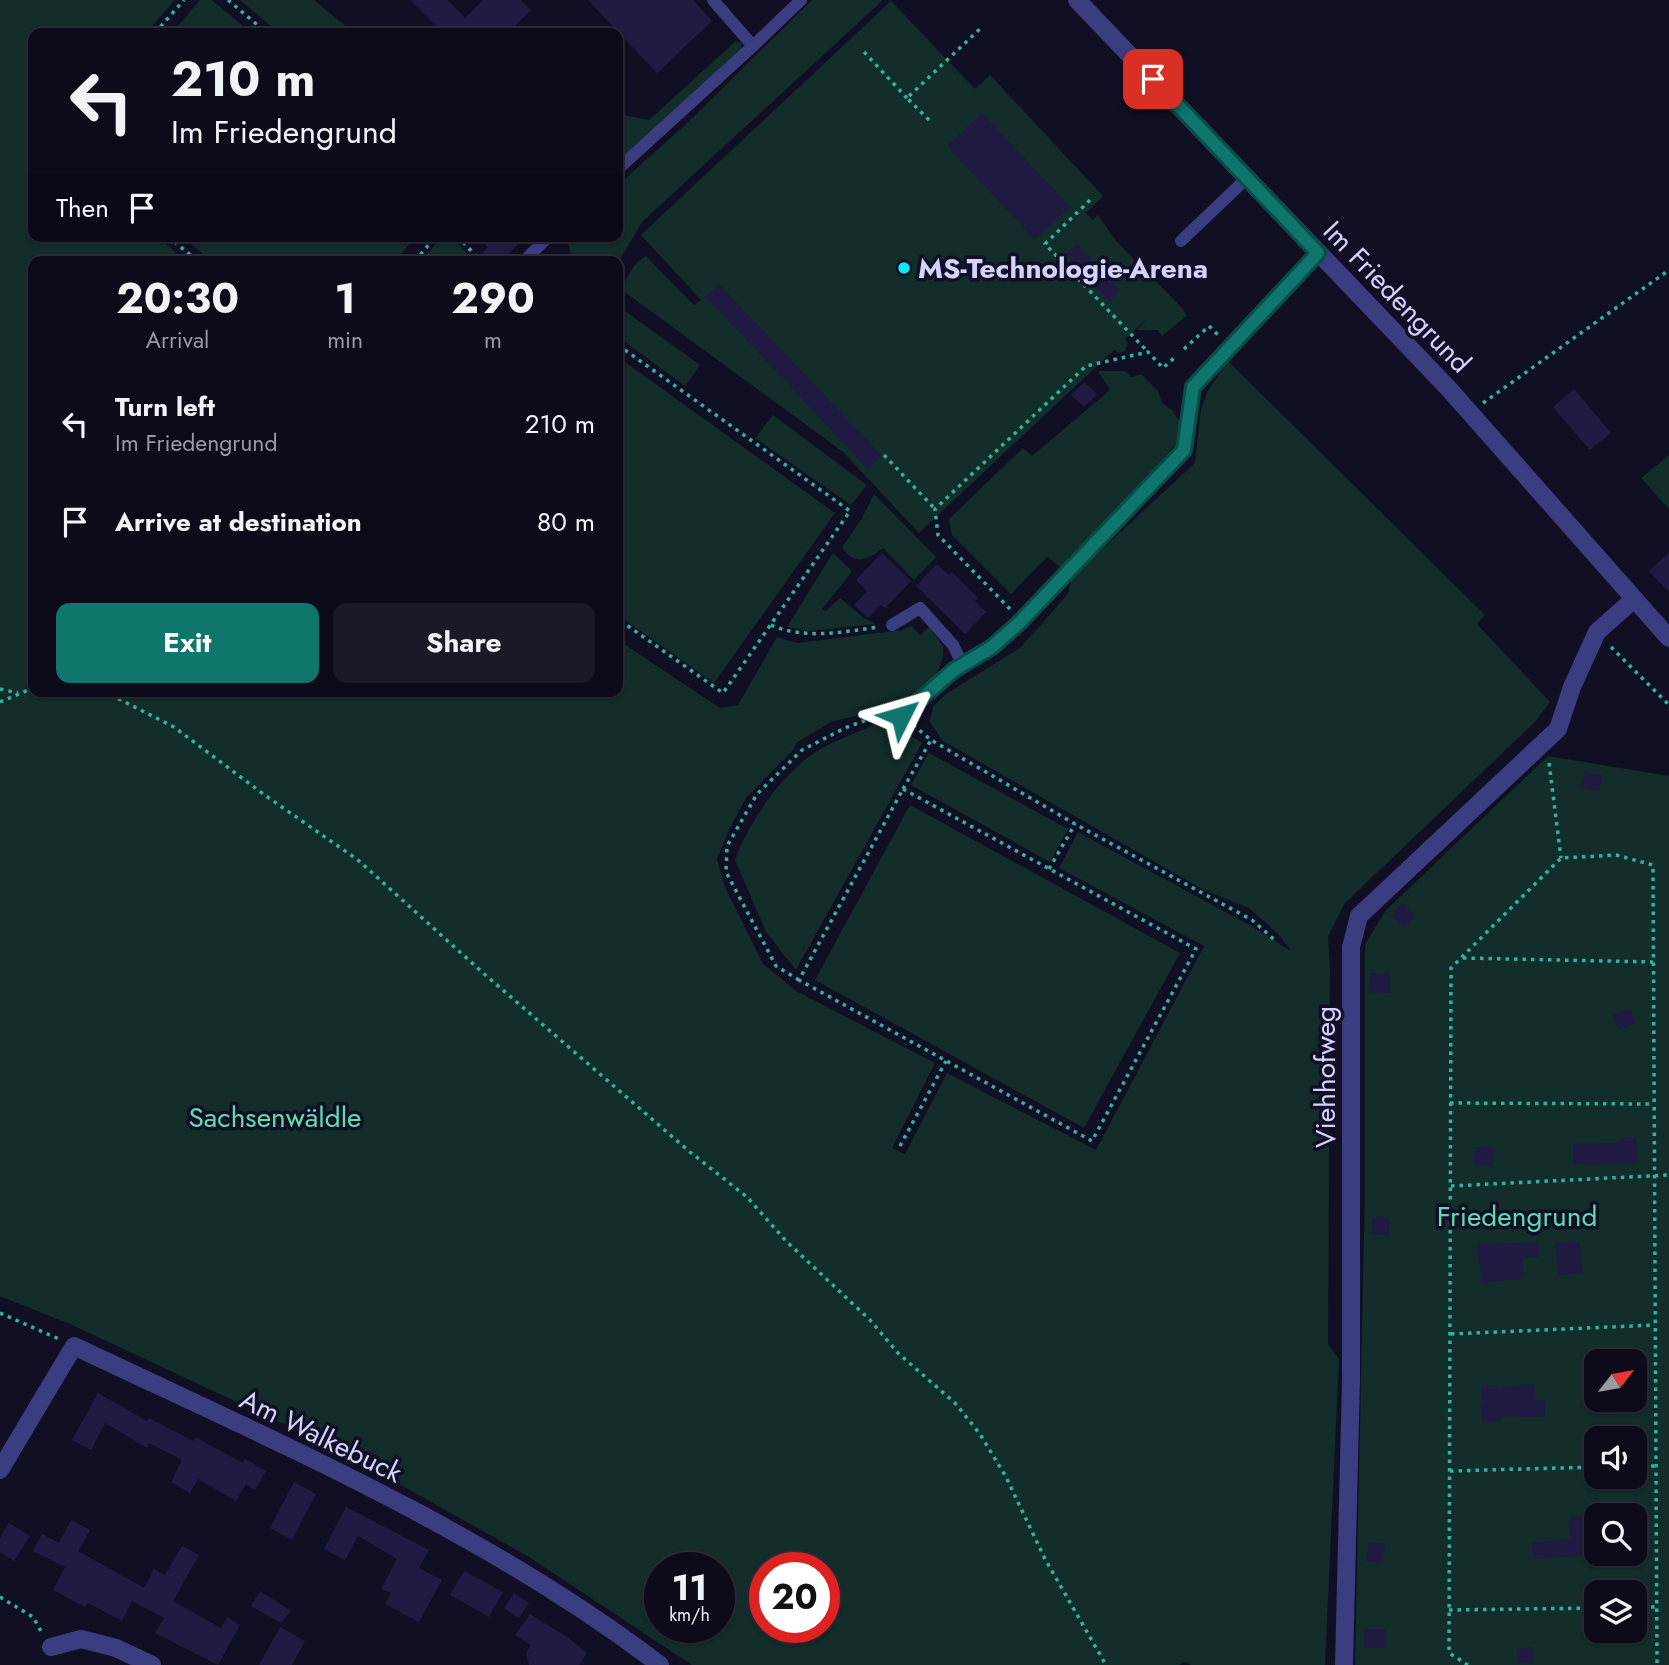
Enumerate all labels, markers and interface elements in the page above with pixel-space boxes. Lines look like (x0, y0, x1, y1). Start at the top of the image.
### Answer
text: 210 m (171, 44, 315, 114)
pin (1123, 49, 1183, 109)
icon: left (56, 56, 147, 147)
icon: arrive (1134, 60, 1172, 98)
text: Im Friedengrund (171, 109, 397, 155)
text: Then (56, 189, 109, 227)
icon: arrive (123, 189, 161, 227)
street label: Im Friedengrund (1314, 212, 1480, 382)
place label: MS-Technologie-Arena (918, 248, 1208, 289)
marker: MS-Technologie-Arena (896, 260, 912, 276)
text: 20:30 (116, 268, 239, 329)
text: 1 (334, 268, 356, 329)
text: 290 (451, 268, 535, 329)
text: Arrival (146, 323, 209, 357)
text: min (327, 323, 363, 357)
text: m (484, 323, 502, 357)
text: Turn left (115, 388, 215, 426)
icon: left (56, 405, 94, 443)
text: 210 m (525, 405, 595, 443)
text: Im Friedengrund (115, 426, 278, 460)
icon: arrive (56, 503, 94, 541)
text: Arrive at destination (115, 503, 362, 541)
text: 80 m (537, 503, 595, 541)
button: Exit (56, 603, 319, 683)
button: Share (333, 603, 595, 683)
position arrow (864, 679, 938, 753)
street label: Viehhofweg (1305, 1006, 1346, 1148)
park label: Sachsenwäldle (188, 1097, 362, 1138)
park label: Friedengrund (1437, 1196, 1597, 1237)
north arrow (1584, 1349, 1647, 1412)
map controls (1584, 1349, 1647, 1643)
street label: Am Walkebuck (233, 1379, 410, 1493)
button: sound (1584, 1426, 1647, 1489)
button: search (1584, 1503, 1647, 1566)
speed limit sign: 20 (749, 1552, 840, 1643)
text: 11 (672, 1563, 707, 1613)
button: layers (1584, 1580, 1647, 1643)
text: km/h (669, 1602, 710, 1628)

